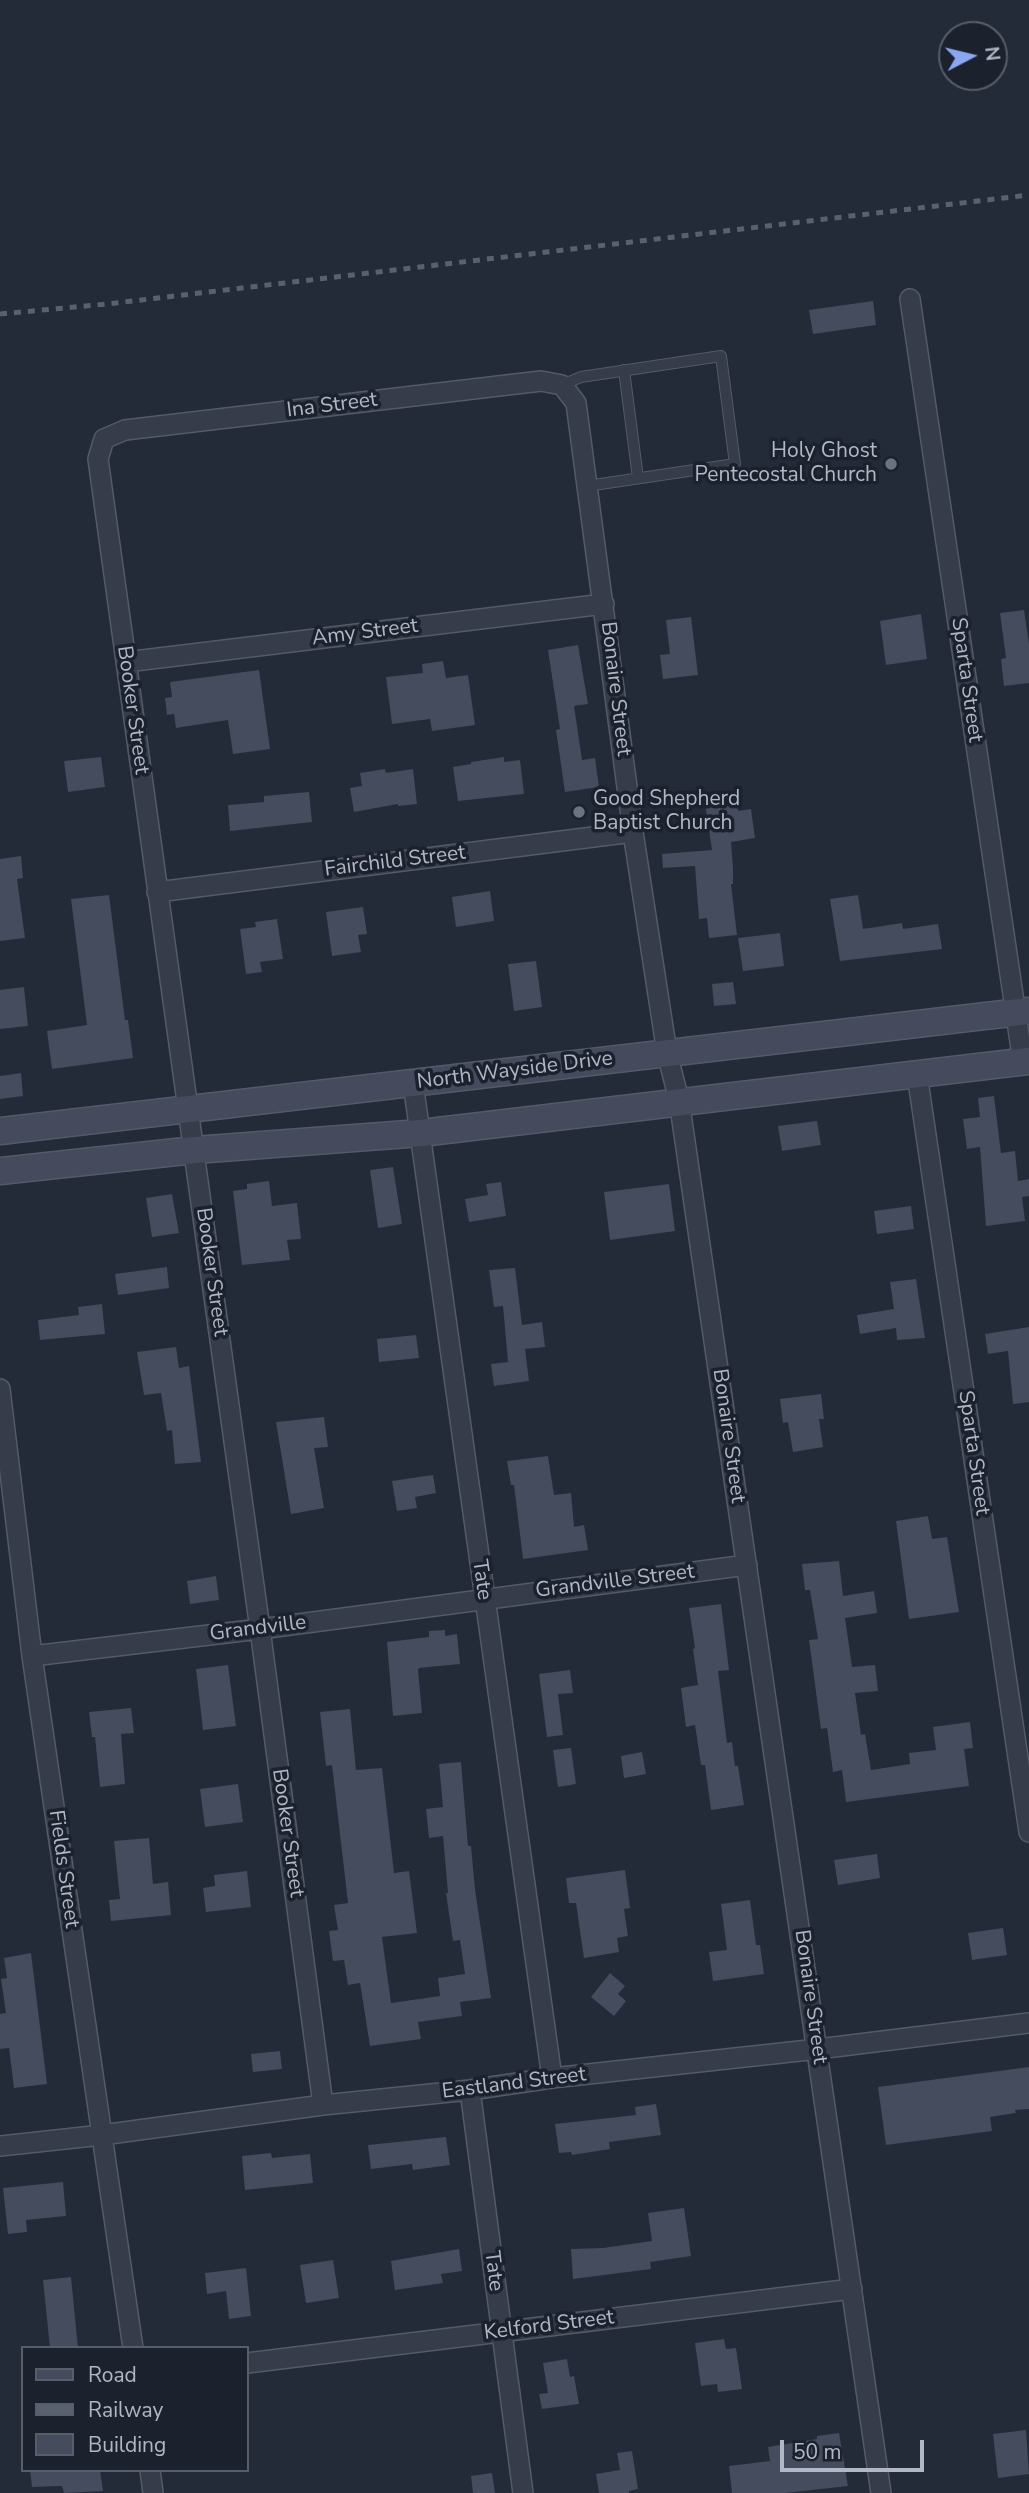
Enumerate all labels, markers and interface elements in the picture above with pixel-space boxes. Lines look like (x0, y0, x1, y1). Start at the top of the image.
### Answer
north arrow (938, 21, 1008, 91)
text: N (978, 45, 1006, 62)
street label: Ina Street (285, 388, 379, 424)
place label: Holy Ghost Pentecostal Church (695, 439, 877, 489)
marker: Holy Ghost Pentecostal Church (883, 456, 899, 472)
street label: Amy Street (311, 614, 419, 652)
street label: Sparta Street (945, 616, 987, 744)
street label: Bonaire Street (594, 620, 636, 758)
street label: Booker Street (111, 644, 153, 776)
place label: Good Shepherd Baptist Church (593, 787, 740, 837)
marker: Good Shepherd Baptist Church (571, 804, 587, 820)
street label: Fairchild Street (323, 841, 467, 883)
street label: North Wayside Drive (416, 1046, 614, 1096)
street label: Booker Street (190, 1206, 232, 1338)
street label: Bonaire Street (706, 1367, 750, 1505)
street label: Sparta Street (952, 1389, 994, 1517)
street label: Tate (466, 1558, 496, 1602)
street label: Grandville Street (534, 1560, 696, 1604)
street label: Grandville (208, 1611, 308, 1647)
street label: Booker Street (266, 1767, 308, 1899)
street label: Fields Street (42, 1808, 84, 1930)
street label: Bonaire Street (788, 1928, 832, 2066)
street label: Eastland Street (441, 2063, 587, 2105)
street label: Tate (478, 2249, 508, 2293)
street label: Kelford Street (483, 2306, 615, 2346)
legend (21, 2346, 248, 2472)
text: Road (88, 2361, 137, 2389)
text: Railway (88, 2396, 163, 2424)
scale bar (784, 2426, 928, 2470)
text: Building (88, 2431, 166, 2459)
text: 50 m (793, 2438, 842, 2466)

